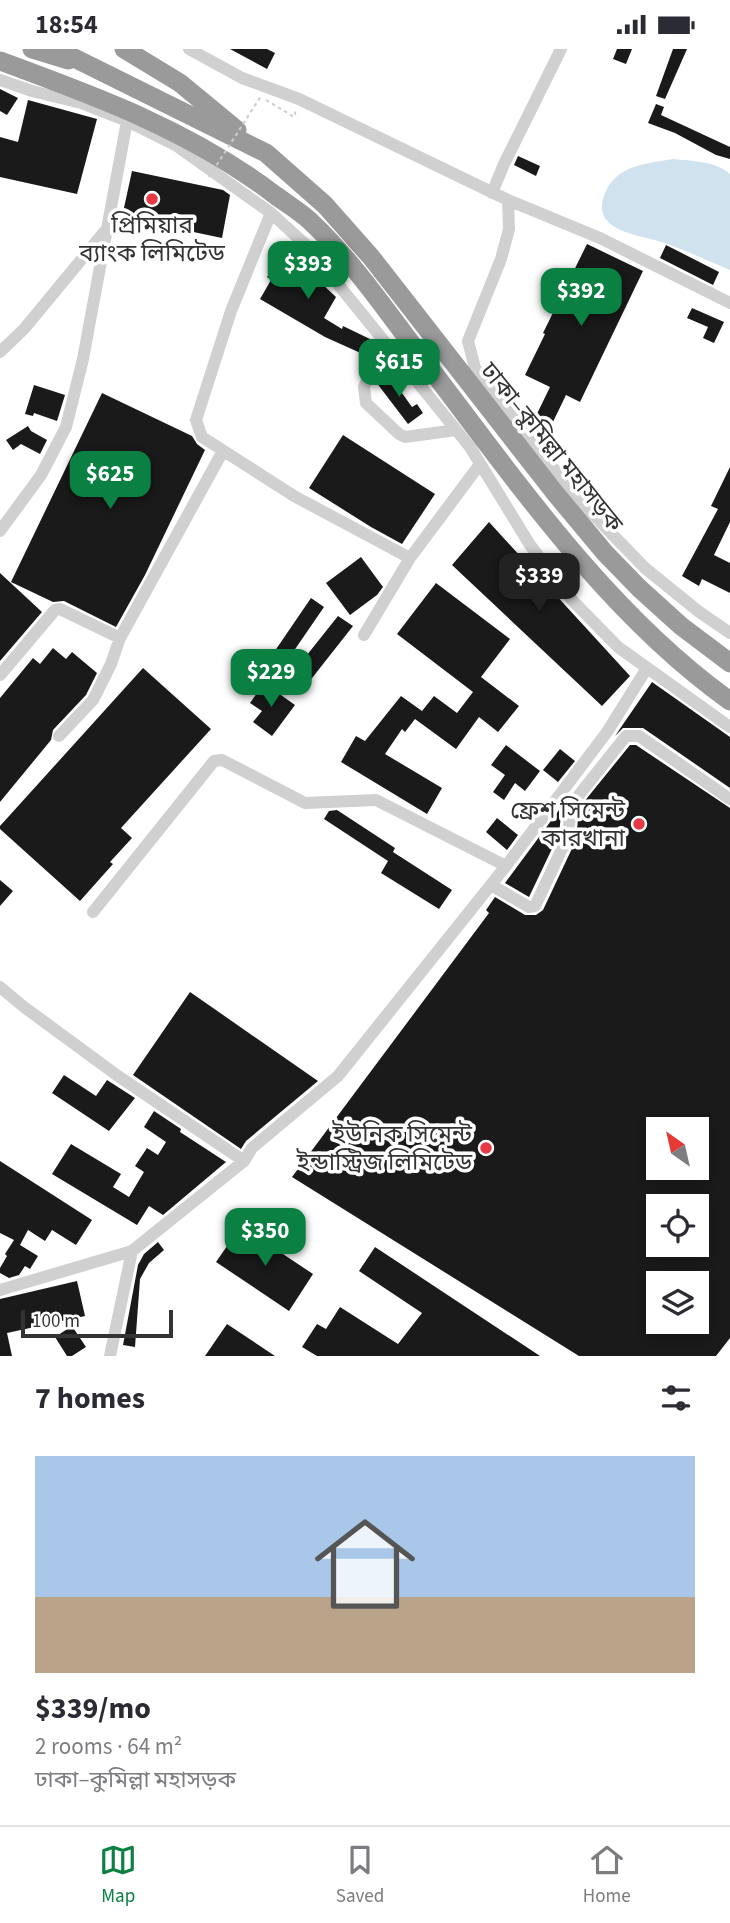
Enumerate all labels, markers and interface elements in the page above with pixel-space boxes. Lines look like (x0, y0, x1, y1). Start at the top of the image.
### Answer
text: 18:54 (35, 6, 98, 43)
marker: প্রিমিয়ার ব্যাংক লিমিটেড (144, 191, 160, 207)
place label: প্রিমিয়ার ব্যাংক লিমিটেড (78, 208, 226, 271)
pin: $393 (267, 241, 349, 301)
text: $393 (284, 247, 332, 280)
pin: $392 (540, 268, 622, 328)
text: $392 (557, 274, 605, 307)
pin: $615 (358, 339, 440, 399)
text: $615 (375, 345, 423, 378)
street label: ঢাকা–কুমিল্লা মহাসড়ক (471, 354, 632, 540)
pin: $625 (69, 451, 151, 511)
text: $625 (86, 457, 134, 490)
pin: $339 (498, 553, 580, 613)
text: $339 (515, 559, 563, 592)
pin: $229 (230, 649, 312, 709)
text: $229 (247, 655, 295, 688)
place label: ফ্রেশ সিমেন্ট কারখানা (510, 793, 626, 856)
marker: ফ্রেশ সিমেন্ট কারখানা (631, 816, 647, 832)
place label: ইউনিক সিমেন্ট ইন্ডাস্ট্রিজ লিমিটেড (296, 1117, 473, 1180)
north arrow (646, 1117, 709, 1179)
map controls (646, 1117, 709, 1334)
marker: ইউনিক সিমেন্ট ইন্ডাস্ট্রিজ লিমিটেড (478, 1140, 494, 1156)
button: locate (646, 1194, 709, 1257)
pin: $350 (224, 1209, 306, 1268)
text: $350 (241, 1214, 289, 1247)
button: layers (646, 1271, 709, 1334)
scale bar (21, 1307, 173, 1339)
text: 100 m (32, 1308, 80, 1335)
text: 7 homes (35, 1377, 145, 1420)
icon: filters (657, 1379, 695, 1417)
icon: home (302, 1501, 428, 1627)
text: $339/mo (35, 1687, 151, 1730)
text: 2 rooms · 64 m² (35, 1730, 182, 1763)
text: ঢাকা–কুমিল্লা মহাসড়ক (35, 1763, 236, 1796)
tab: Map (99, 1841, 137, 1910)
tab: Saved (336, 1841, 384, 1910)
tab: Home (583, 1841, 631, 1910)

